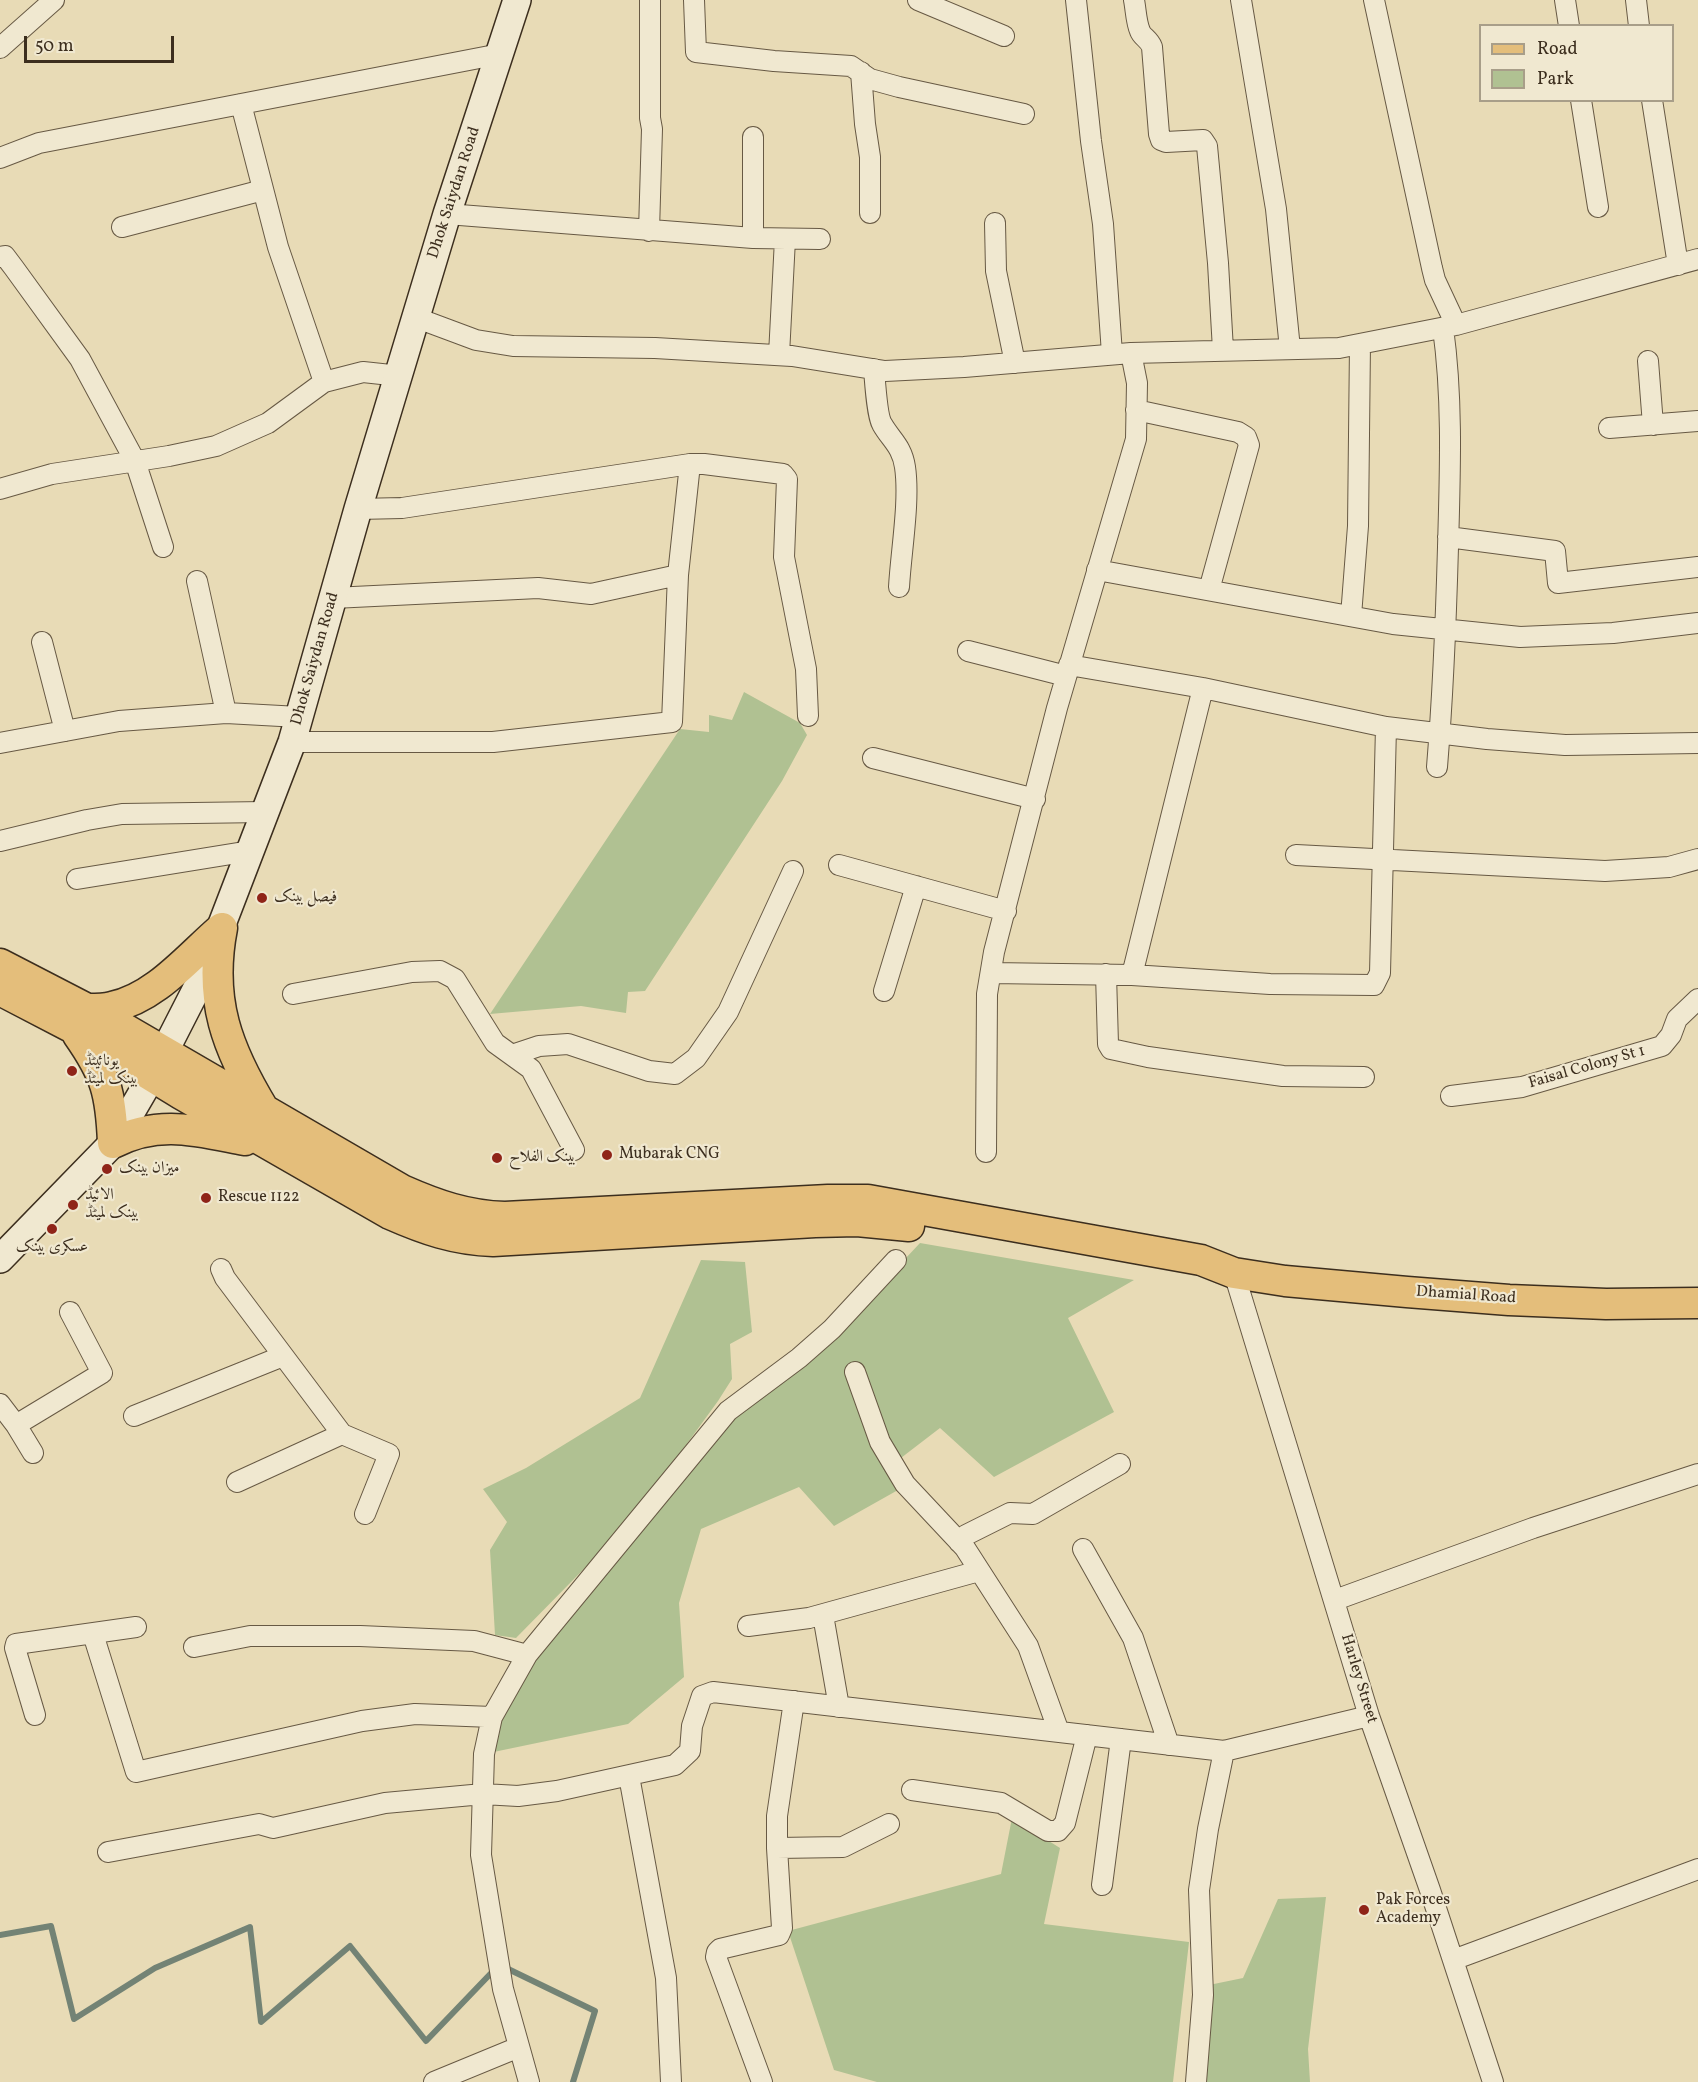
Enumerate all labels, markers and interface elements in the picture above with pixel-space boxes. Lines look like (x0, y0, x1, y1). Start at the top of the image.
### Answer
scale bar (27, 24, 177, 62)
legend (1479, 24, 1674, 102)
text: 50 m (35, 34, 74, 59)
text: Road (1537, 37, 1578, 62)
text: Park (1537, 67, 1574, 92)
street label: Dhok Saiydan Road (425, 125, 485, 261)
street label: Dhok Saiydan Road (288, 590, 344, 728)
place label: فیصل بینک (274, 888, 337, 908)
marker: فیصل بینک (255, 891, 269, 905)
street label: Faisal Colony St 1 (1526, 1042, 1648, 1094)
place label: یونائیٹڈ بینک لمیٹڈ (84, 1052, 138, 1090)
marker: یونائیٹڈ بینک لمیٹڈ (65, 1064, 79, 1078)
place label: Mubarak CNG (619, 1145, 720, 1165)
place label: بینک الفلاح (509, 1148, 576, 1168)
marker: Mubarak CNG (600, 1148, 614, 1162)
marker: بینک الفلاح (490, 1151, 504, 1165)
place label: میزان بینک (119, 1159, 179, 1179)
marker: میزان بینک (100, 1162, 114, 1176)
place label: الائیڈ بینک لمیٹڈ (85, 1186, 139, 1224)
place label: Rescue 1122 (218, 1188, 300, 1208)
marker: Rescue 1122 (199, 1191, 213, 1205)
marker: الائیڈ بینک لمیٹڈ (66, 1198, 80, 1212)
marker: عسکری بینک (45, 1222, 59, 1236)
place label: عسکری بینک (16, 1238, 88, 1258)
street label: Dhamial Road (1415, 1283, 1517, 1309)
street label: Harley Street (1335, 1632, 1381, 1726)
place label: Pak Forces Academy (1376, 1891, 1450, 1929)
marker: Pak Forces Academy (1357, 1903, 1371, 1917)

